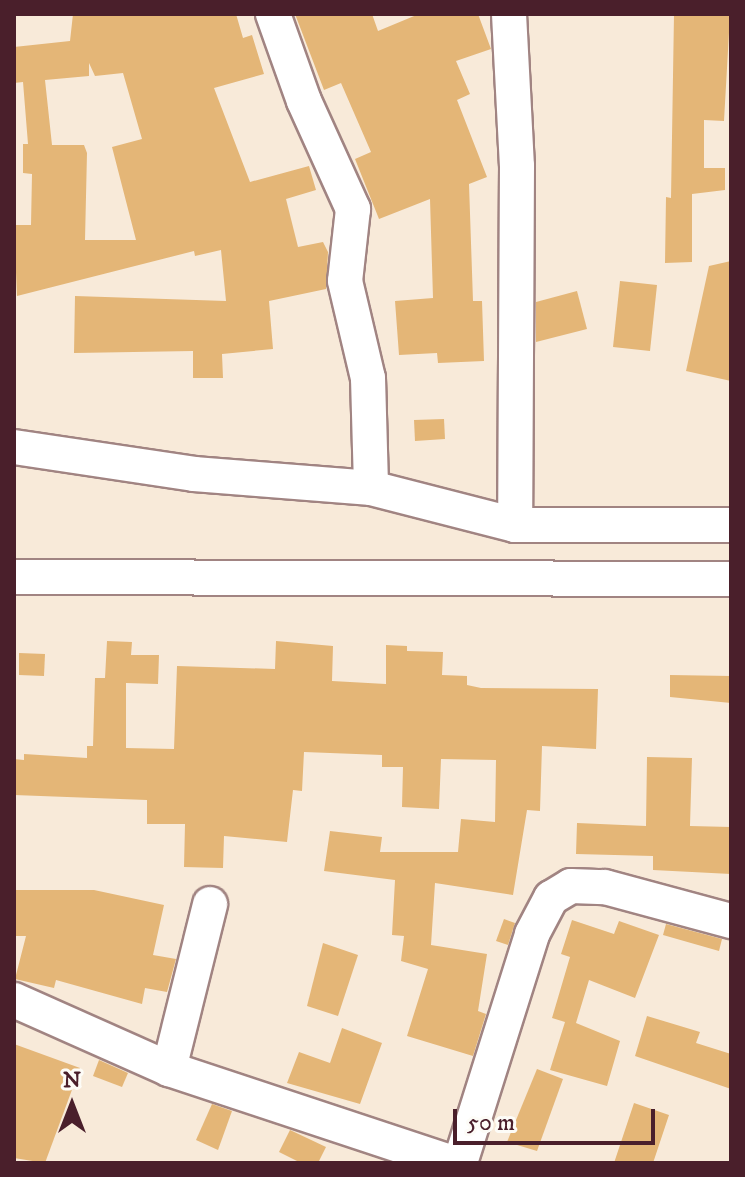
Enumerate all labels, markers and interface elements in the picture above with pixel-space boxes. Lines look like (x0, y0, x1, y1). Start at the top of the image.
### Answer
north arrow (32, 1065, 112, 1145)
text: N (63, 1067, 81, 1094)
scale bar (457, 1093, 659, 1143)
text: 50 m (467, 1108, 515, 1138)

